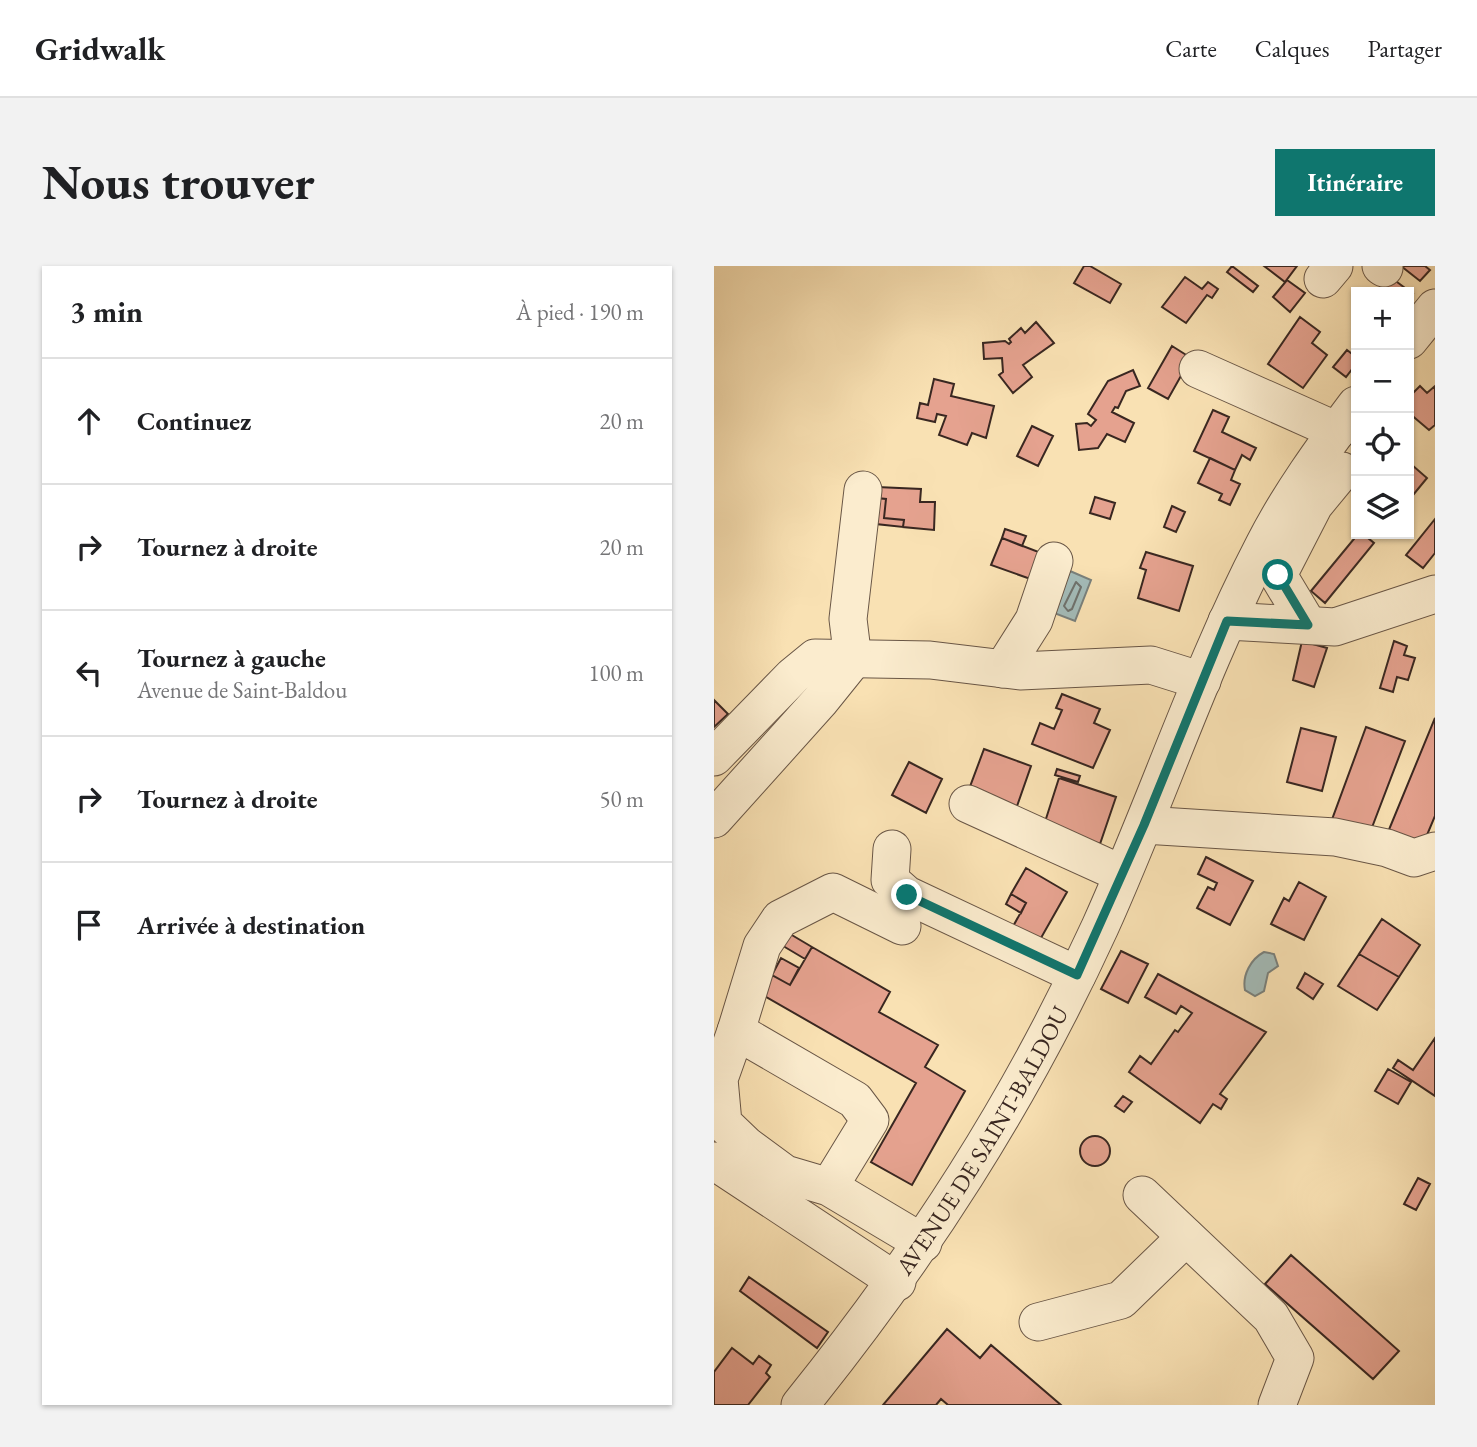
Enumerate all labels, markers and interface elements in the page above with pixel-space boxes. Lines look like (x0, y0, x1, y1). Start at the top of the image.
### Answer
text: Gridwalk (35, 27, 165, 70)
text: Carte (1165, 33, 1217, 64)
text: Calques (1255, 33, 1329, 64)
text: Partager (1367, 33, 1442, 64)
button: Itinéraire (1275, 149, 1435, 216)
text: Nous trouver (42, 150, 315, 214)
map controls (1351, 287, 1414, 539)
button: + (1351, 287, 1414, 350)
text: 3 min (70, 292, 143, 331)
text: À pied · 190 m (516, 297, 644, 327)
button: − (1351, 350, 1414, 413)
icon: ahead (70, 402, 108, 440)
text: Continuez (137, 404, 251, 438)
text: 20 m (599, 406, 644, 436)
button: locate (1351, 413, 1414, 476)
button: layers (1351, 476, 1414, 539)
icon: right (70, 528, 108, 566)
text: Tournez à droite (137, 530, 318, 564)
text: 20 m (599, 532, 644, 562)
route start (1262, 559, 1293, 590)
text: Tournez à gauche (137, 641, 326, 675)
icon: left (70, 654, 108, 692)
text: 100 m (588, 658, 644, 688)
text: Avenue de Saint-Baldou (137, 675, 347, 705)
icon: right (70, 780, 108, 818)
text: Tournez à droite (137, 782, 318, 816)
text: 50 m (599, 784, 644, 814)
route end (891, 879, 922, 910)
icon: arrive (70, 906, 108, 944)
text: Arrivée à destination (137, 908, 365, 942)
street label: AVENUE DE SAINT-BALDOU (888, 1000, 1075, 1281)

